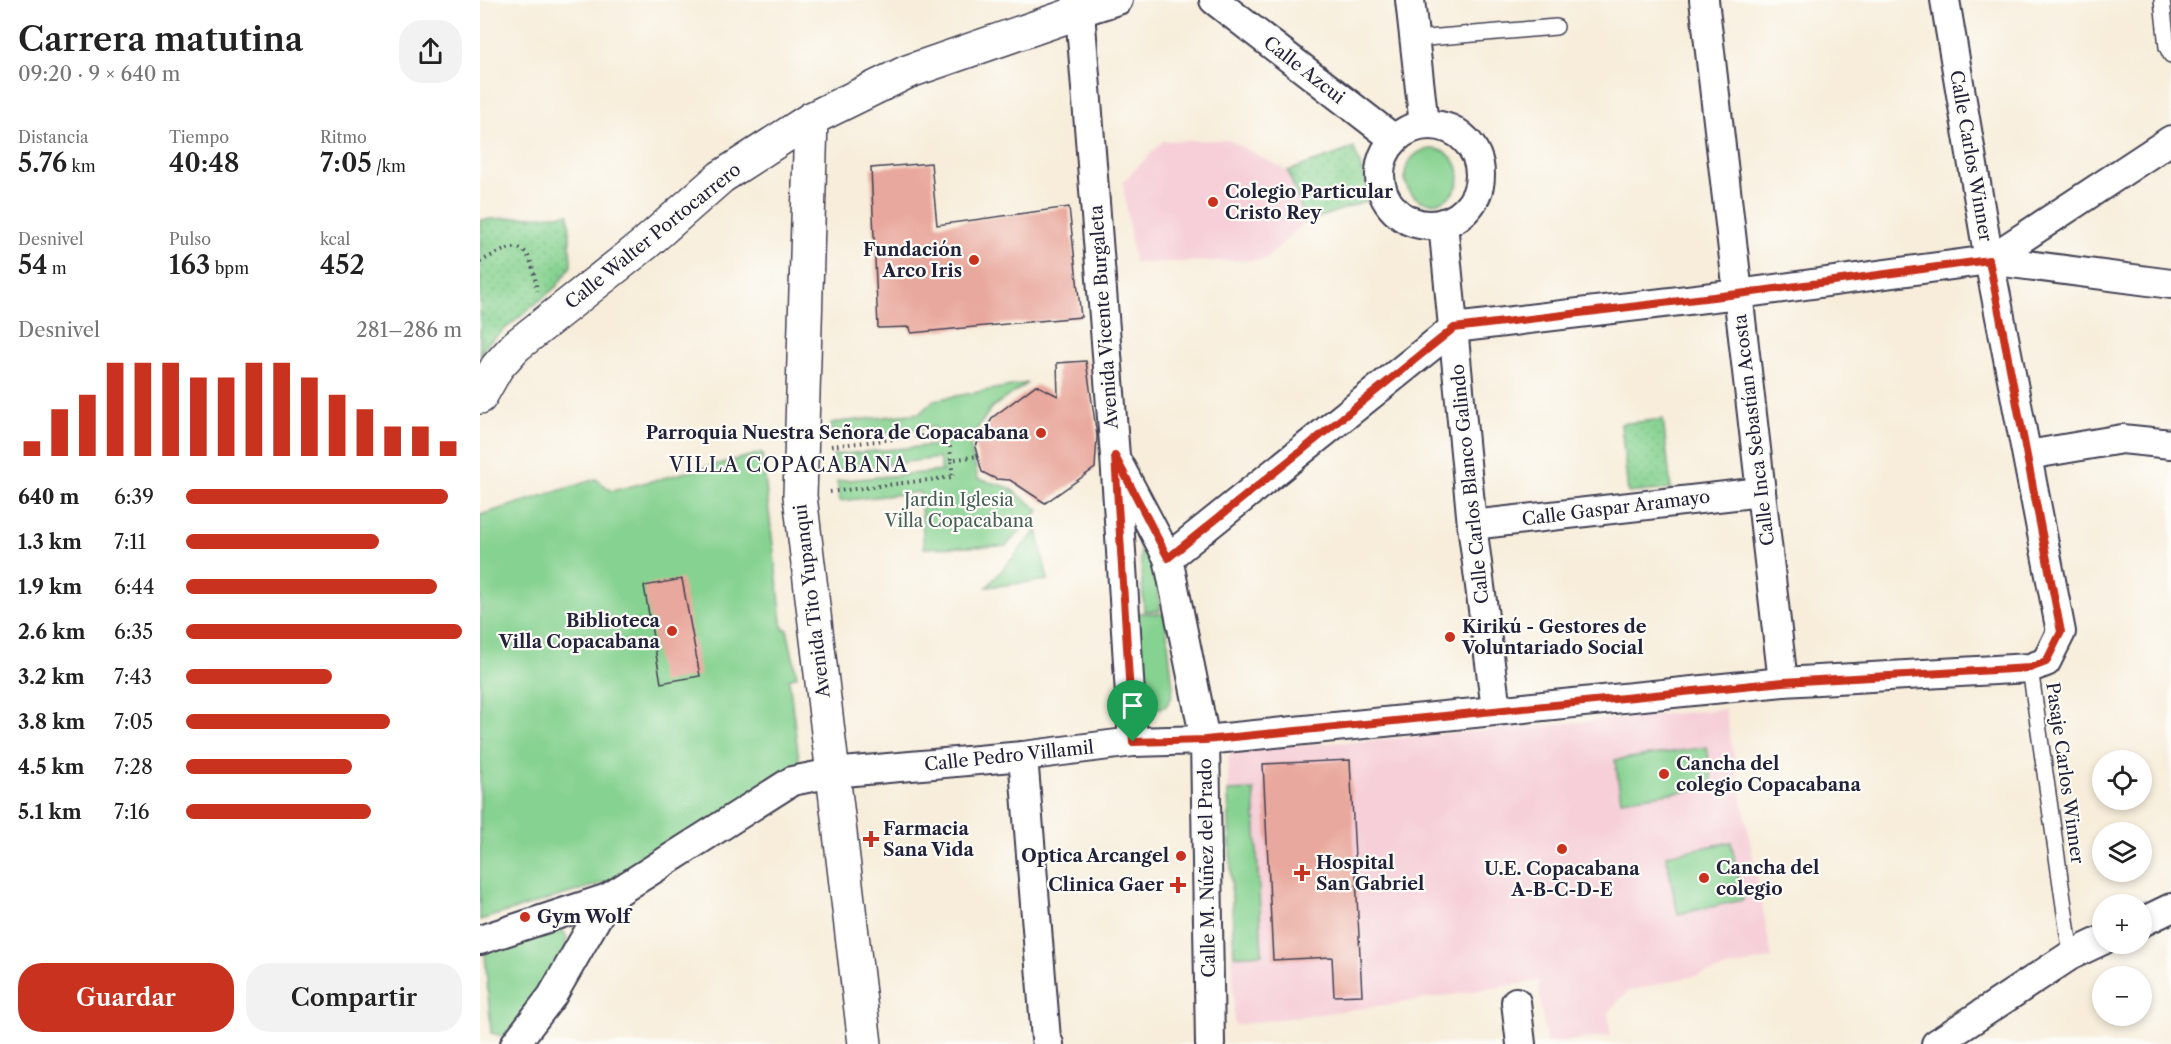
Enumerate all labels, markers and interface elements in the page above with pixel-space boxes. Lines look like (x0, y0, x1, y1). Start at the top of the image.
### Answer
text: Carrera matutina (18, 19, 303, 60)
button: share (399, 20, 462, 83)
street label: Calle Azcui (1259, 32, 1349, 109)
text: 09:20 · 9 × 640 m (18, 62, 180, 86)
street label: Calle Carlos Winner (1945, 69, 1997, 244)
text: Distancia (18, 127, 89, 147)
text: Tiempo (169, 127, 229, 147)
text: Ritmo (320, 127, 367, 147)
text: 5.76 (18, 147, 67, 179)
text: 40:48 (169, 147, 239, 179)
text: 7:05 (320, 147, 372, 179)
text: km (67, 156, 96, 176)
text: /km (372, 156, 406, 176)
street label: Calle Walter Portocarrero (561, 158, 745, 314)
place label: Colegio Particular Cristo Rey (1225, 181, 1393, 224)
marker: Colegio Particular Cristo Rey (1206, 195, 1220, 209)
street label: Avenida Vicente Burgaleta (1085, 204, 1123, 431)
text: Desnivel (18, 229, 84, 249)
text: Pulso (169, 229, 211, 249)
text: kcal (320, 229, 350, 249)
place label: Fundación Arco Iris (863, 239, 963, 282)
text: 54 (18, 249, 48, 281)
text: 163 (169, 249, 210, 281)
text: 452 (320, 249, 365, 281)
marker: Fundación Arco Iris (967, 253, 981, 267)
text: m (48, 258, 67, 278)
text: bpm (210, 258, 249, 278)
street label: Calle Inca Sebastían Acosta (1729, 312, 1779, 547)
text: Desnivel (18, 318, 100, 342)
text: 281–286 m (356, 318, 462, 342)
street label: Calle Carlos Blanco Galindo (1446, 363, 1494, 605)
place label: Parroquia Nuestra Señora de Copacabana (646, 422, 1030, 444)
marker: Parroquia Nuestra Señora de Copacabana (1034, 426, 1048, 440)
district label: VILLA COPACABANA (668, 453, 909, 477)
text: 640 m (18, 485, 80, 509)
text: 6:39 (114, 485, 154, 509)
street label: Calle Gaspar Aramayo (1521, 486, 1711, 530)
park label: Jardin Iglesia Villa Copacabana (884, 489, 1034, 532)
street label: Avenida Tito Yupanqui (789, 502, 835, 700)
text: 1.3 km (18, 530, 82, 554)
text: 7:11 (114, 530, 146, 554)
text: 1.9 km (18, 575, 82, 599)
text: 6:44 (114, 575, 154, 599)
place label: Biblioteca Villa Copacabana (498, 610, 661, 653)
place label: Kirikú - Gestores de Voluntariado Social (1461, 616, 1647, 659)
text: 2.6 km (18, 620, 85, 644)
text: 6:35 (114, 620, 153, 644)
marker: Biblioteca Villa Copacabana (665, 624, 679, 638)
marker: Kirikú - Gestores de Voluntariado Social (1443, 630, 1457, 644)
text: 3.2 km (18, 665, 85, 689)
text: 7:43 (114, 665, 152, 689)
pin (1107, 680, 1158, 742)
street label: Pasaje Carlos Winner (2041, 681, 2089, 866)
icon: arrive (1116, 689, 1149, 722)
text: 3.8 km (18, 710, 85, 734)
text: 7:05 (114, 710, 153, 734)
street label: Calle Pedro Villamil (923, 736, 1095, 776)
map controls (2092, 750, 2152, 1026)
button: locate (2092, 750, 2152, 810)
place label: Cancha del colegio Copacabana (1676, 753, 1861, 796)
text: 4.5 km (18, 755, 85, 779)
text: 7:28 (114, 755, 153, 779)
street label: Calle M. Núñez del Prado (1194, 758, 1220, 978)
marker: Cancha del colegio Copacabana (1657, 767, 1671, 781)
text: 5.1 km (18, 800, 82, 824)
text: 7:16 (114, 800, 150, 824)
place label: Farmacia Sana Vida (883, 818, 974, 861)
button: layers (2092, 822, 2152, 882)
marker: Farmacia Sana Vida (864, 832, 878, 846)
marker: U.E. Copacabana A-B-C-D-E (1555, 842, 1569, 856)
place label: Optica Arcangel (1021, 845, 1169, 867)
marker: Optica Arcangel (1174, 849, 1188, 863)
place label: Hospital San Gabriel (1316, 852, 1424, 895)
place label: Cancha del colegio (1716, 857, 1819, 900)
place label: U.E. Copacabana A-B-C-D-E (1484, 858, 1640, 901)
marker: Hospital San Gabriel (1293, 864, 1311, 882)
marker: Cancha del colegio (1697, 871, 1711, 885)
place label: Clinica Gaer (1048, 874, 1164, 896)
marker: Clinica Gaer (1169, 876, 1187, 894)
button: + (2092, 894, 2152, 954)
place label: Gym Wolf (537, 906, 633, 928)
marker: Gym Wolf (518, 910, 532, 924)
button: Guardar (18, 963, 234, 1032)
button: Compartir (246, 963, 462, 1032)
button: − (2092, 966, 2152, 1026)

